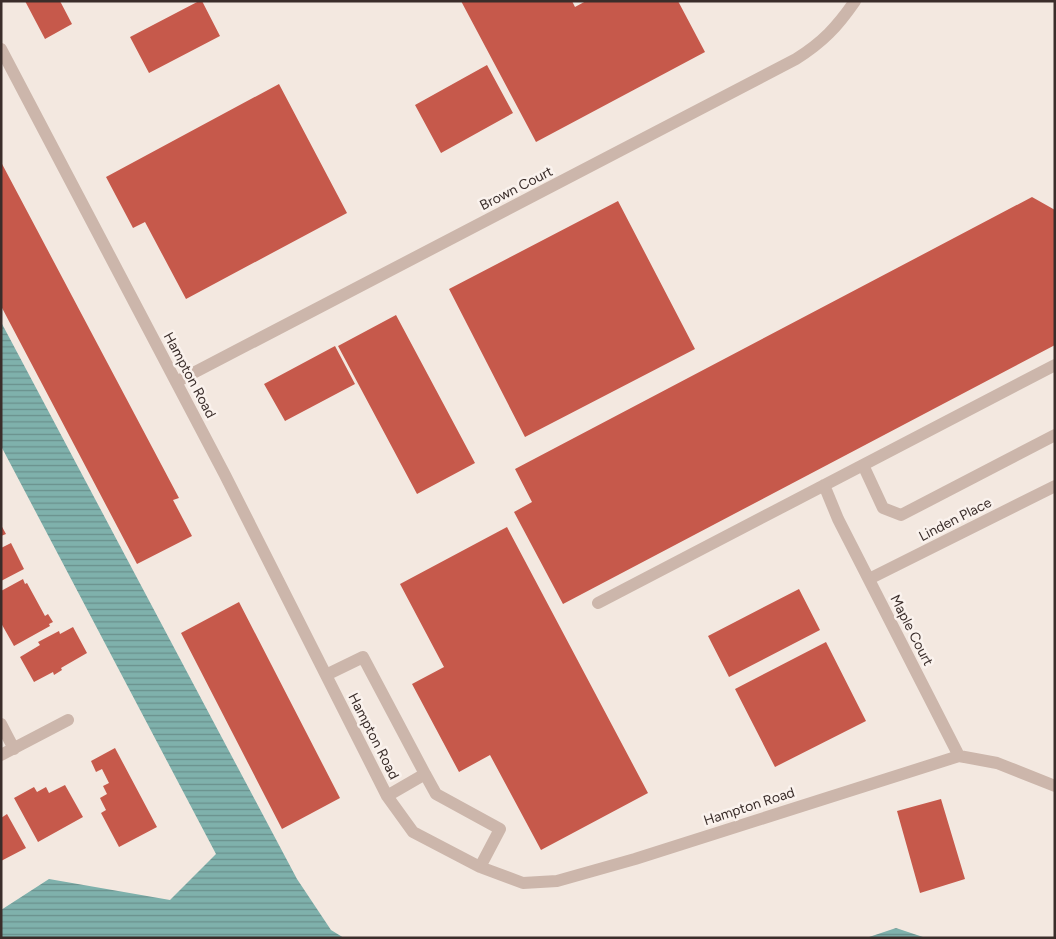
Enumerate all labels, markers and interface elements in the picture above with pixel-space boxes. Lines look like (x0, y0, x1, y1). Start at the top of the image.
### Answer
street label: Brown Court (477, 163, 556, 214)
street label: Hampton Road (160, 329, 219, 421)
street label: Linden Place (916, 494, 995, 545)
street label: Maple Court (886, 592, 937, 669)
street label: Hampton Road (344, 690, 403, 782)
street label: Hampton Road (701, 784, 797, 829)

